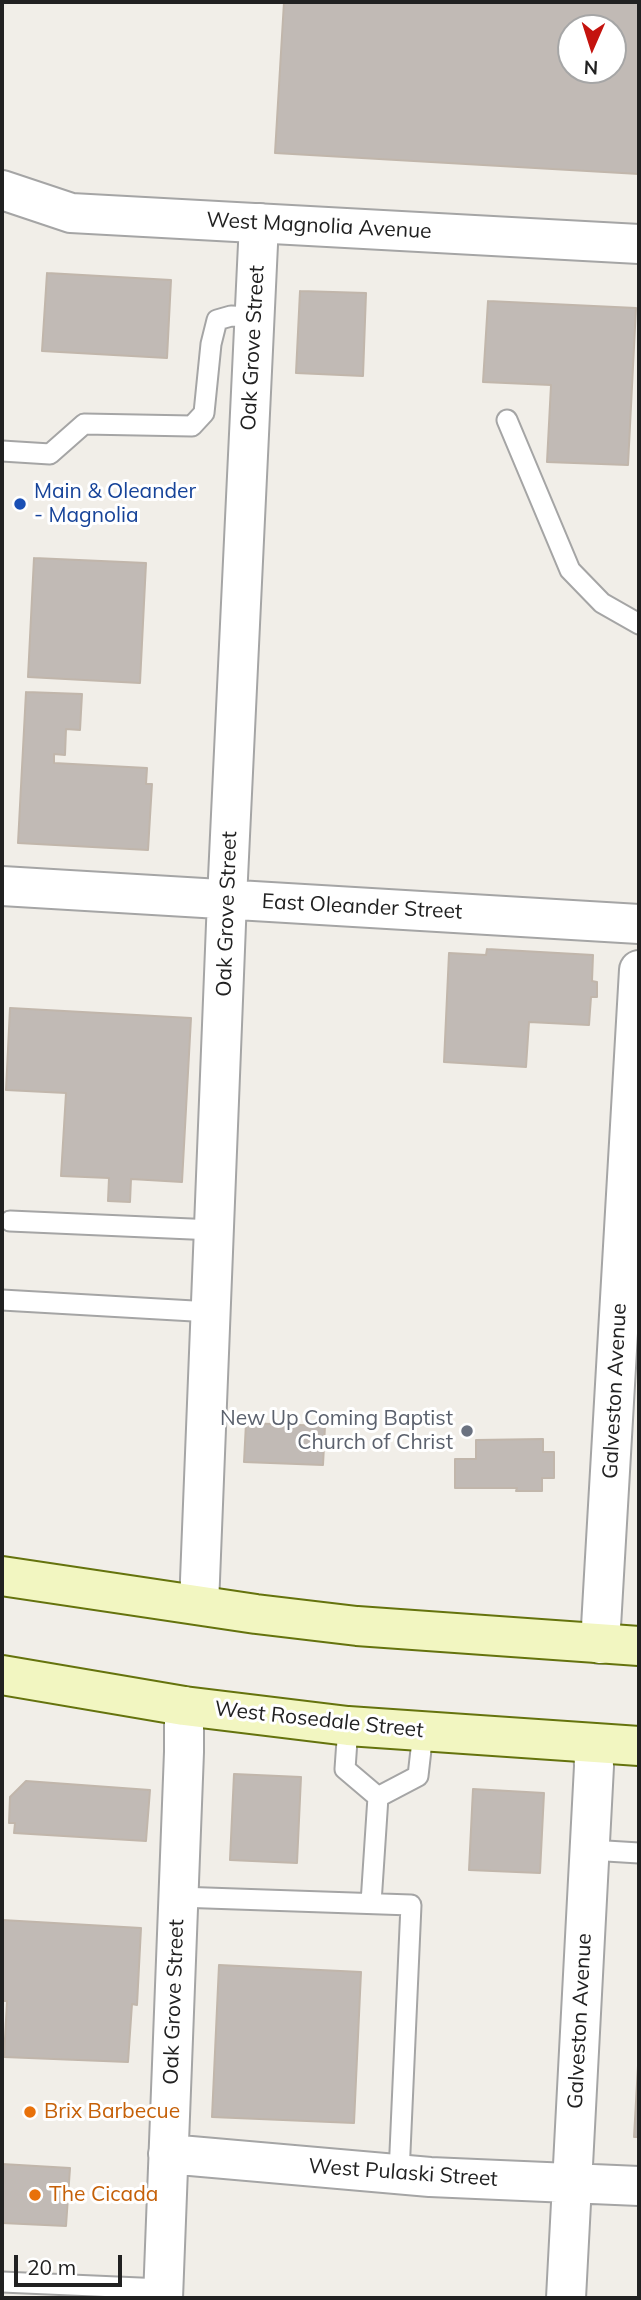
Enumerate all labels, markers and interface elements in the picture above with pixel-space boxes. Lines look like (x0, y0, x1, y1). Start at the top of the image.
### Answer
north arrow (557, 14, 627, 84)
text: N (583, 56, 599, 80)
street label: West Magnolia Avenue (206, 208, 432, 244)
street label: Oak Grove Street (236, 265, 270, 431)
place label: Main & Oleander - Magnolia (34, 479, 196, 529)
marker: Main & Oleander - Magnolia (12, 496, 28, 512)
street label: Oak Grove Street (212, 831, 242, 997)
street label: East Oleander Street (261, 889, 463, 925)
street label: Galveston Avenue (598, 1303, 632, 1479)
place label: New Up Coming Baptist Church of Christ (220, 1406, 453, 1456)
marker: New Up Coming Baptist Church of Christ (459, 1423, 475, 1439)
street label: West Rosedale Street (213, 1696, 425, 1744)
street label: Oak Grove Street (159, 1919, 189, 2085)
street label: Galveston Avenue (563, 1933, 597, 2109)
place label: Brix Barbecue (44, 2099, 180, 2125)
marker: Brix Barbecue (22, 2104, 38, 2120)
street label: West Pulaski Street (307, 2154, 499, 2192)
place label: The Cicada (49, 2182, 158, 2208)
marker: The Cicada (27, 2187, 43, 2203)
scale bar (18, 2240, 126, 2284)
text: 20 m (27, 2254, 76, 2280)

